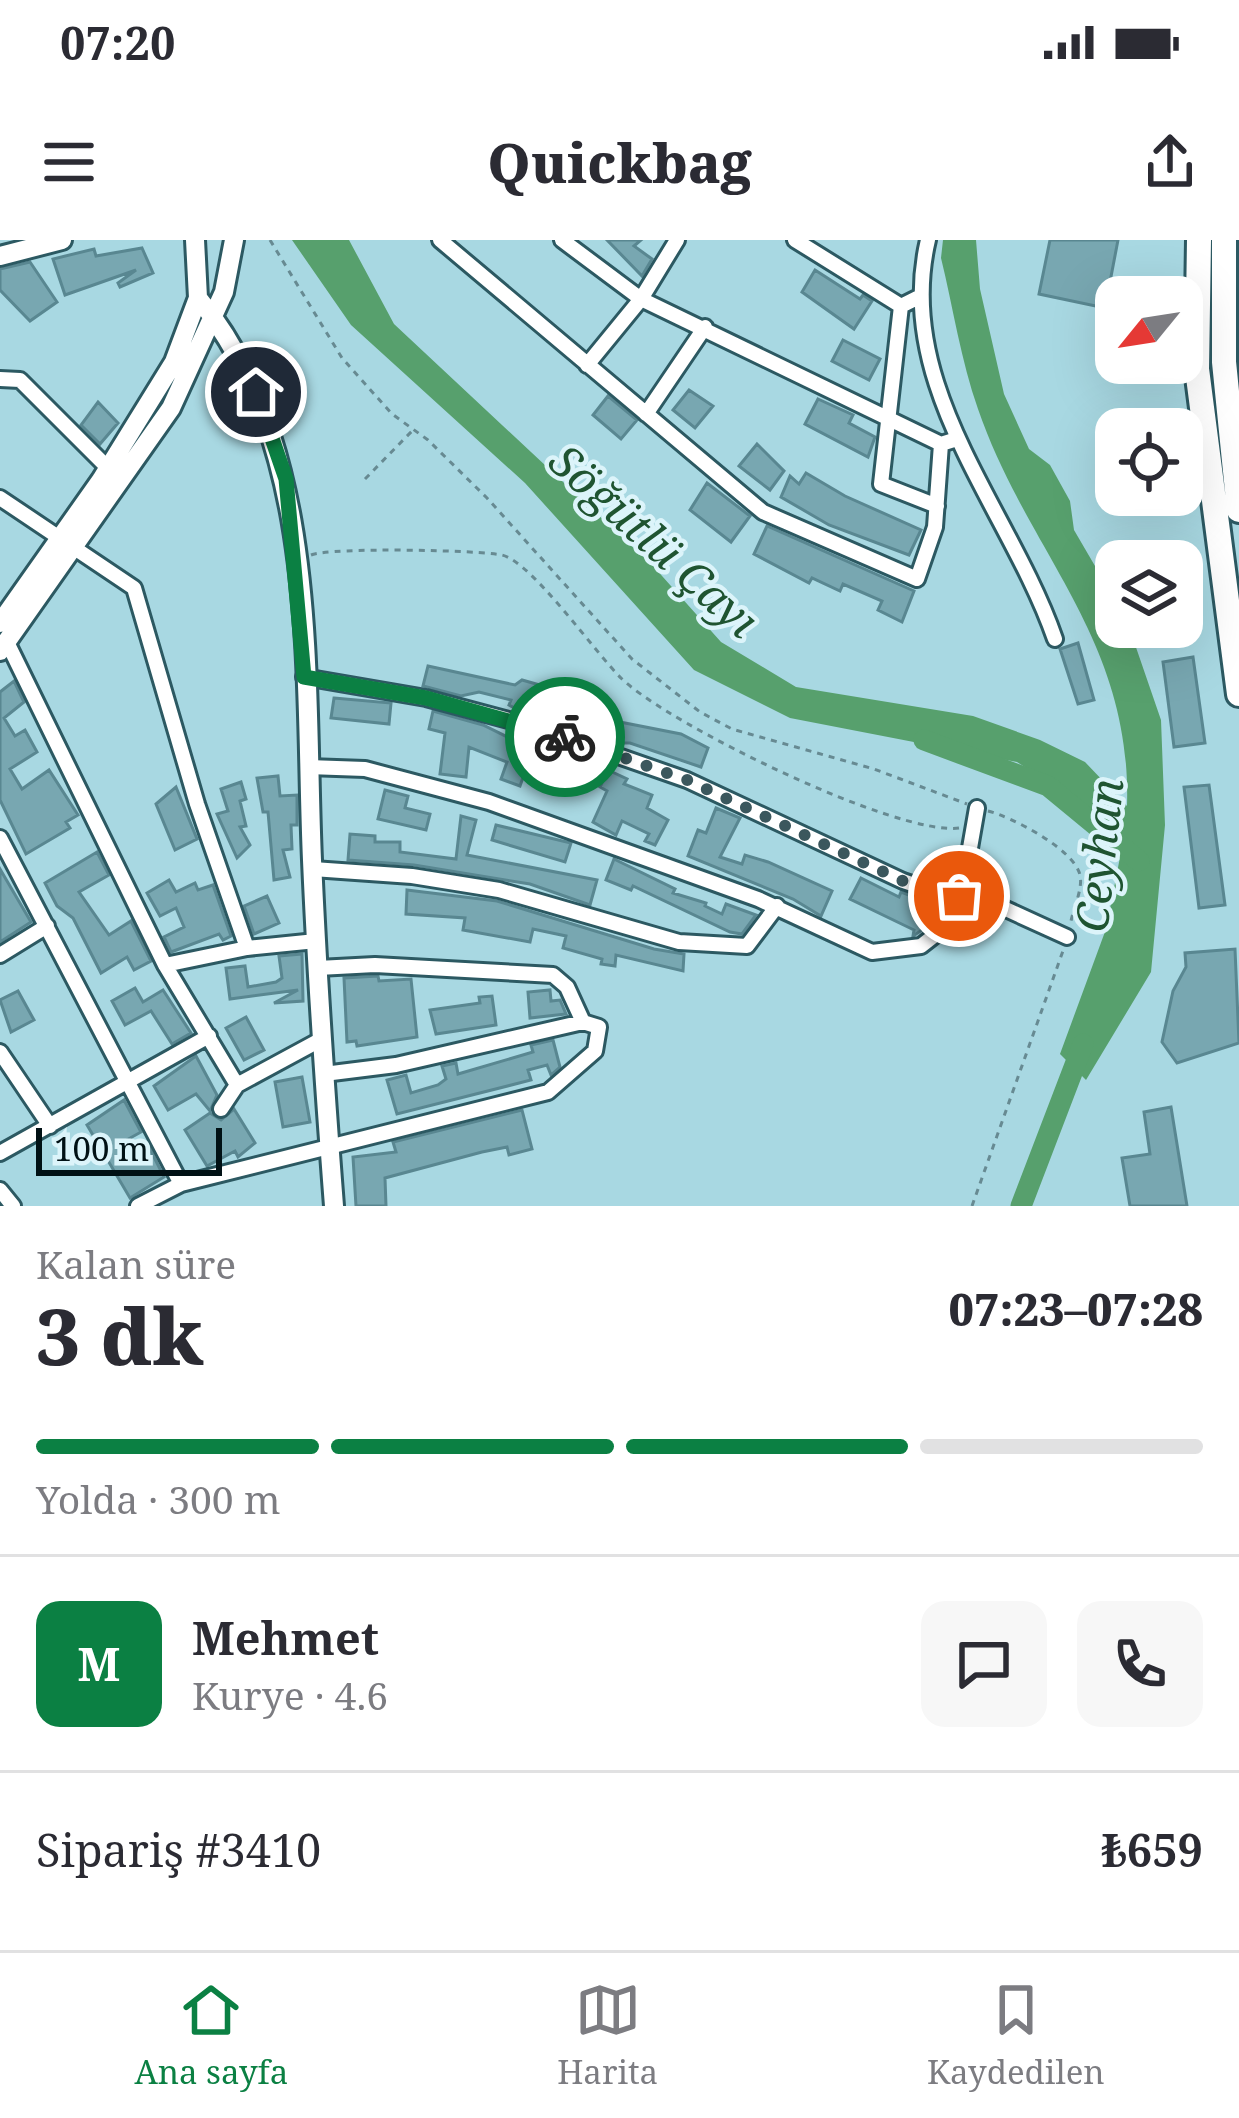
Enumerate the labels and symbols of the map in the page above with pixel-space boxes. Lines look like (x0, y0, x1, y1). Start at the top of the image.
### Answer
north arrow (1095, 276, 1203, 384)
pin (205, 341, 307, 443)
water label: Söğütlü Çayı (537, 430, 773, 651)
courier (505, 677, 625, 797)
water label: Ceyhan (1060, 775, 1136, 935)
pin (908, 845, 1010, 947)
scale bar (36, 1122, 222, 1175)

